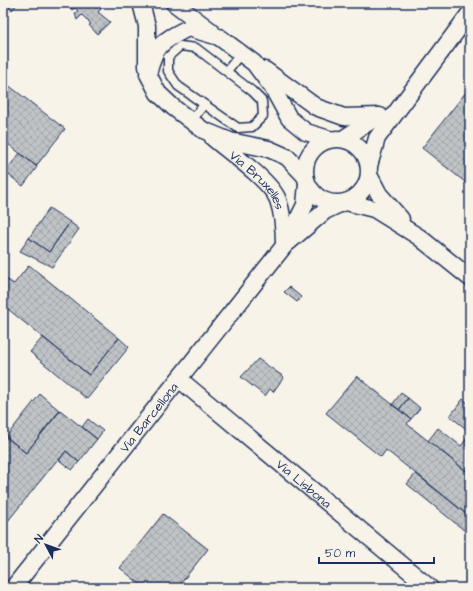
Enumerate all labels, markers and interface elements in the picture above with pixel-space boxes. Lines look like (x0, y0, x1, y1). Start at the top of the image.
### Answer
street label: Via Bruxelles (225, 147, 289, 212)
street label: Via Barcellona (116, 379, 183, 457)
street label: Via Lisbona (272, 456, 336, 513)
north arrow (26, 525, 66, 565)
text: N (31, 531, 47, 546)
scale bar (319, 539, 434, 565)
text: 50 m (325, 545, 356, 562)

